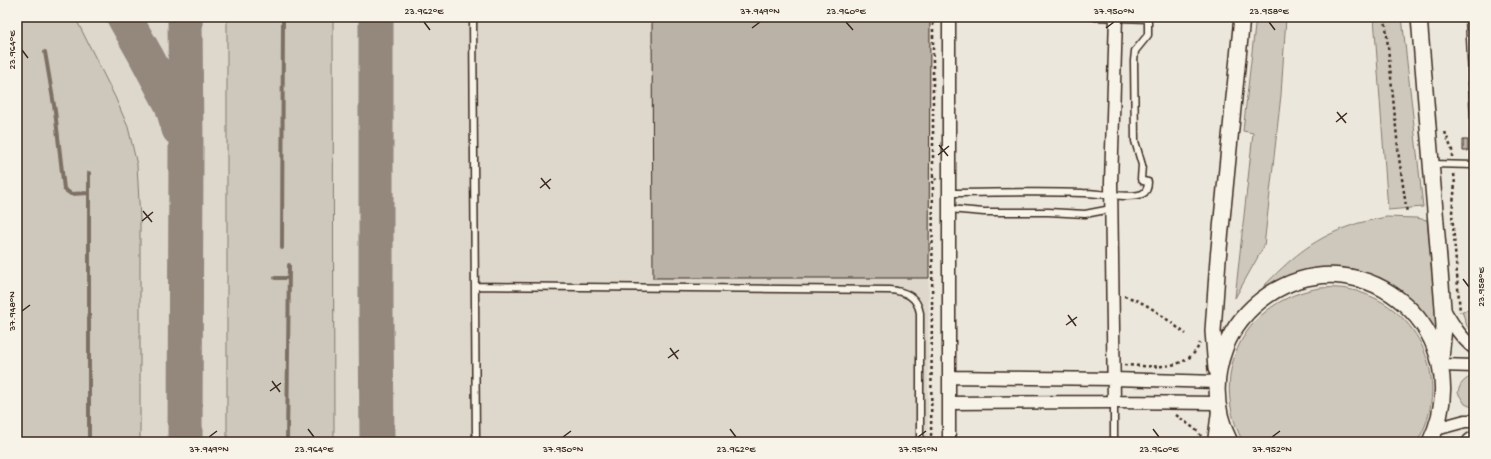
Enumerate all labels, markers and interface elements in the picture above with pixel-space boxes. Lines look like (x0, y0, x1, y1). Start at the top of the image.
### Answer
text: 23.962°E (405, 6, 444, 18)
text: 37.949°N (739, 6, 780, 18)
text: 23.960°E (826, 6, 867, 18)
text: 37.950°N (1093, 6, 1135, 18)
text: 23.958°E (1249, 6, 1290, 18)
text: 23.964°E (7, 30, 19, 69)
text: 23.958°E (1476, 266, 1488, 307)
text: 37.948°N (7, 291, 19, 332)
text: 37.949°N (188, 444, 229, 456)
text: 23.964°E (295, 444, 334, 456)
text: 37.950°N (542, 444, 584, 456)
text: 23.962°E (717, 444, 756, 456)
text: 37.951°N (898, 444, 938, 456)
text: 23.960°E (1139, 444, 1180, 456)
text: 37.952°N (1251, 444, 1292, 456)

